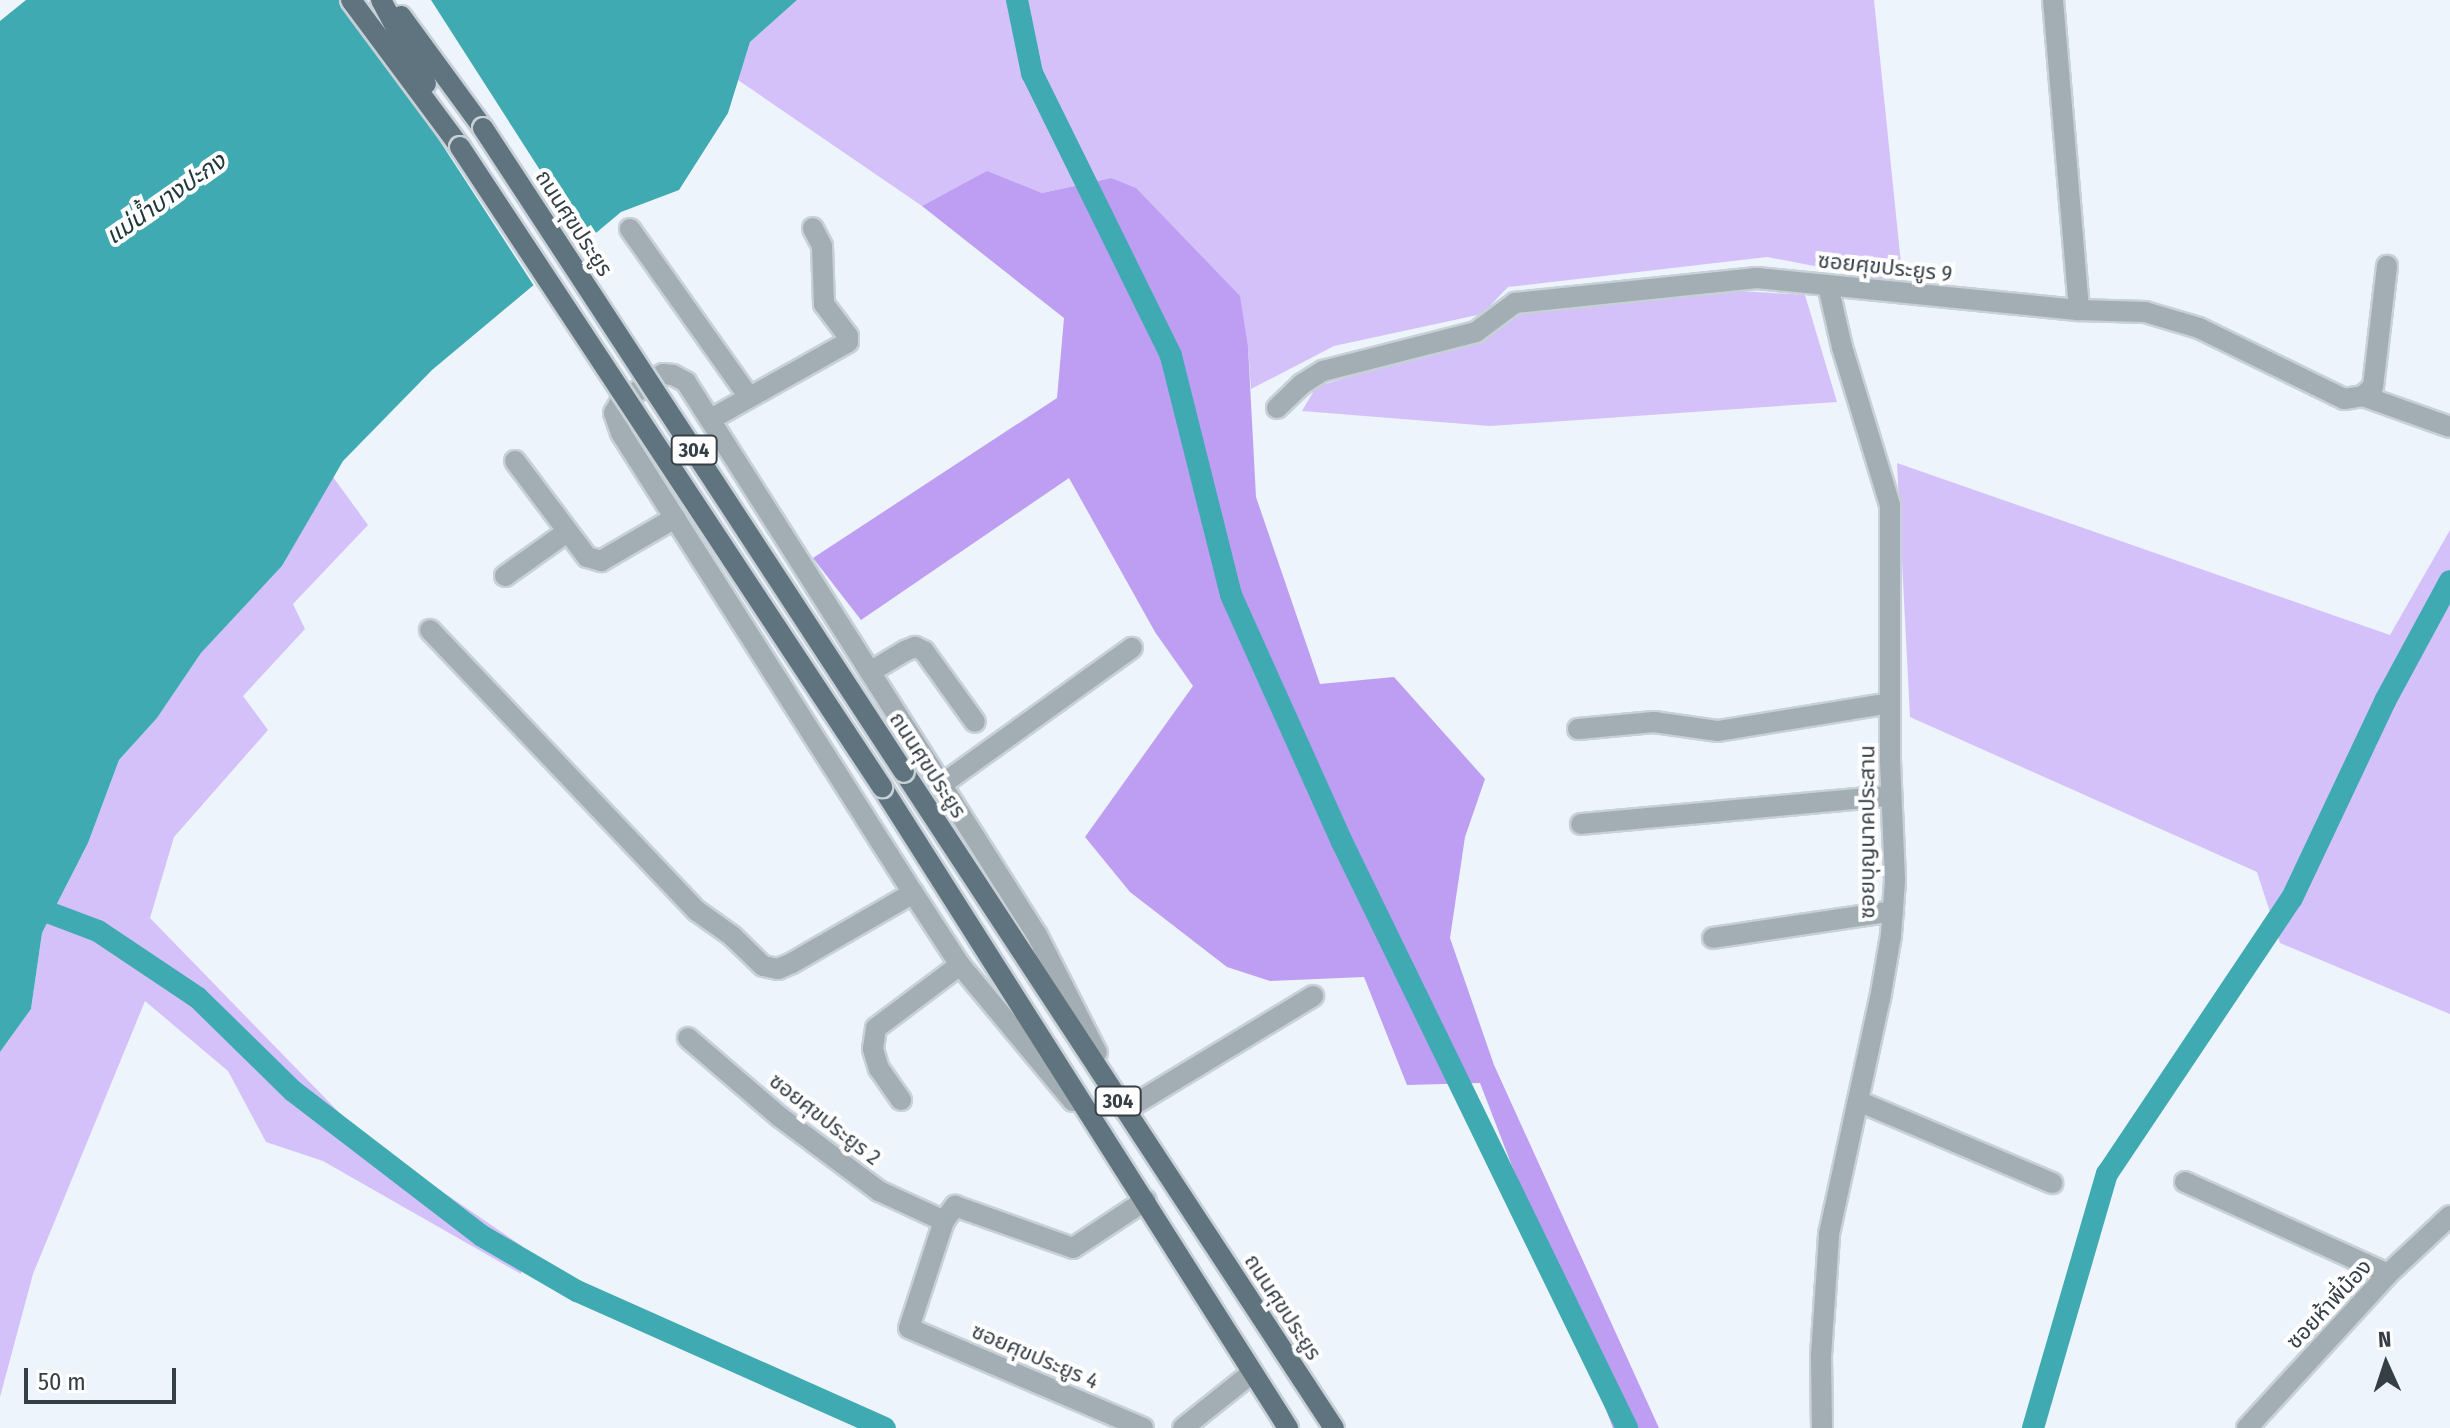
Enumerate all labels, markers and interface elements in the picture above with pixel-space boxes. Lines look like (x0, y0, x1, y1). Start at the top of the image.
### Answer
water label: แม่น้ำบางปะกง (100, 147, 232, 251)
street label: ถนนศุขประยูร (530, 165, 618, 281)
street label: ซอยศุขประยูร 9 (1817, 247, 1953, 287)
road number: 304 (670, 434, 718, 466)
street label: ถนนศุขประยูร (884, 707, 972, 823)
street label: ซอยบุญนาคประสาน (1854, 745, 1880, 919)
street label: ซอยศุขประยูร 2 (764, 1067, 886, 1171)
road number: 304 (1094, 1085, 1142, 1117)
street label: ถนนศุขประยูร (1239, 1249, 1327, 1365)
street label: ซอยห้าพี่น้อง (2281, 1254, 2377, 1354)
street label: ซอยศุขประยูร 4 (968, 1317, 1102, 1395)
north arrow (2346, 1324, 2426, 1404)
text: N (2377, 1326, 2392, 1353)
scale bar (28, 1352, 180, 1402)
text: 50 m (38, 1368, 86, 1396)

